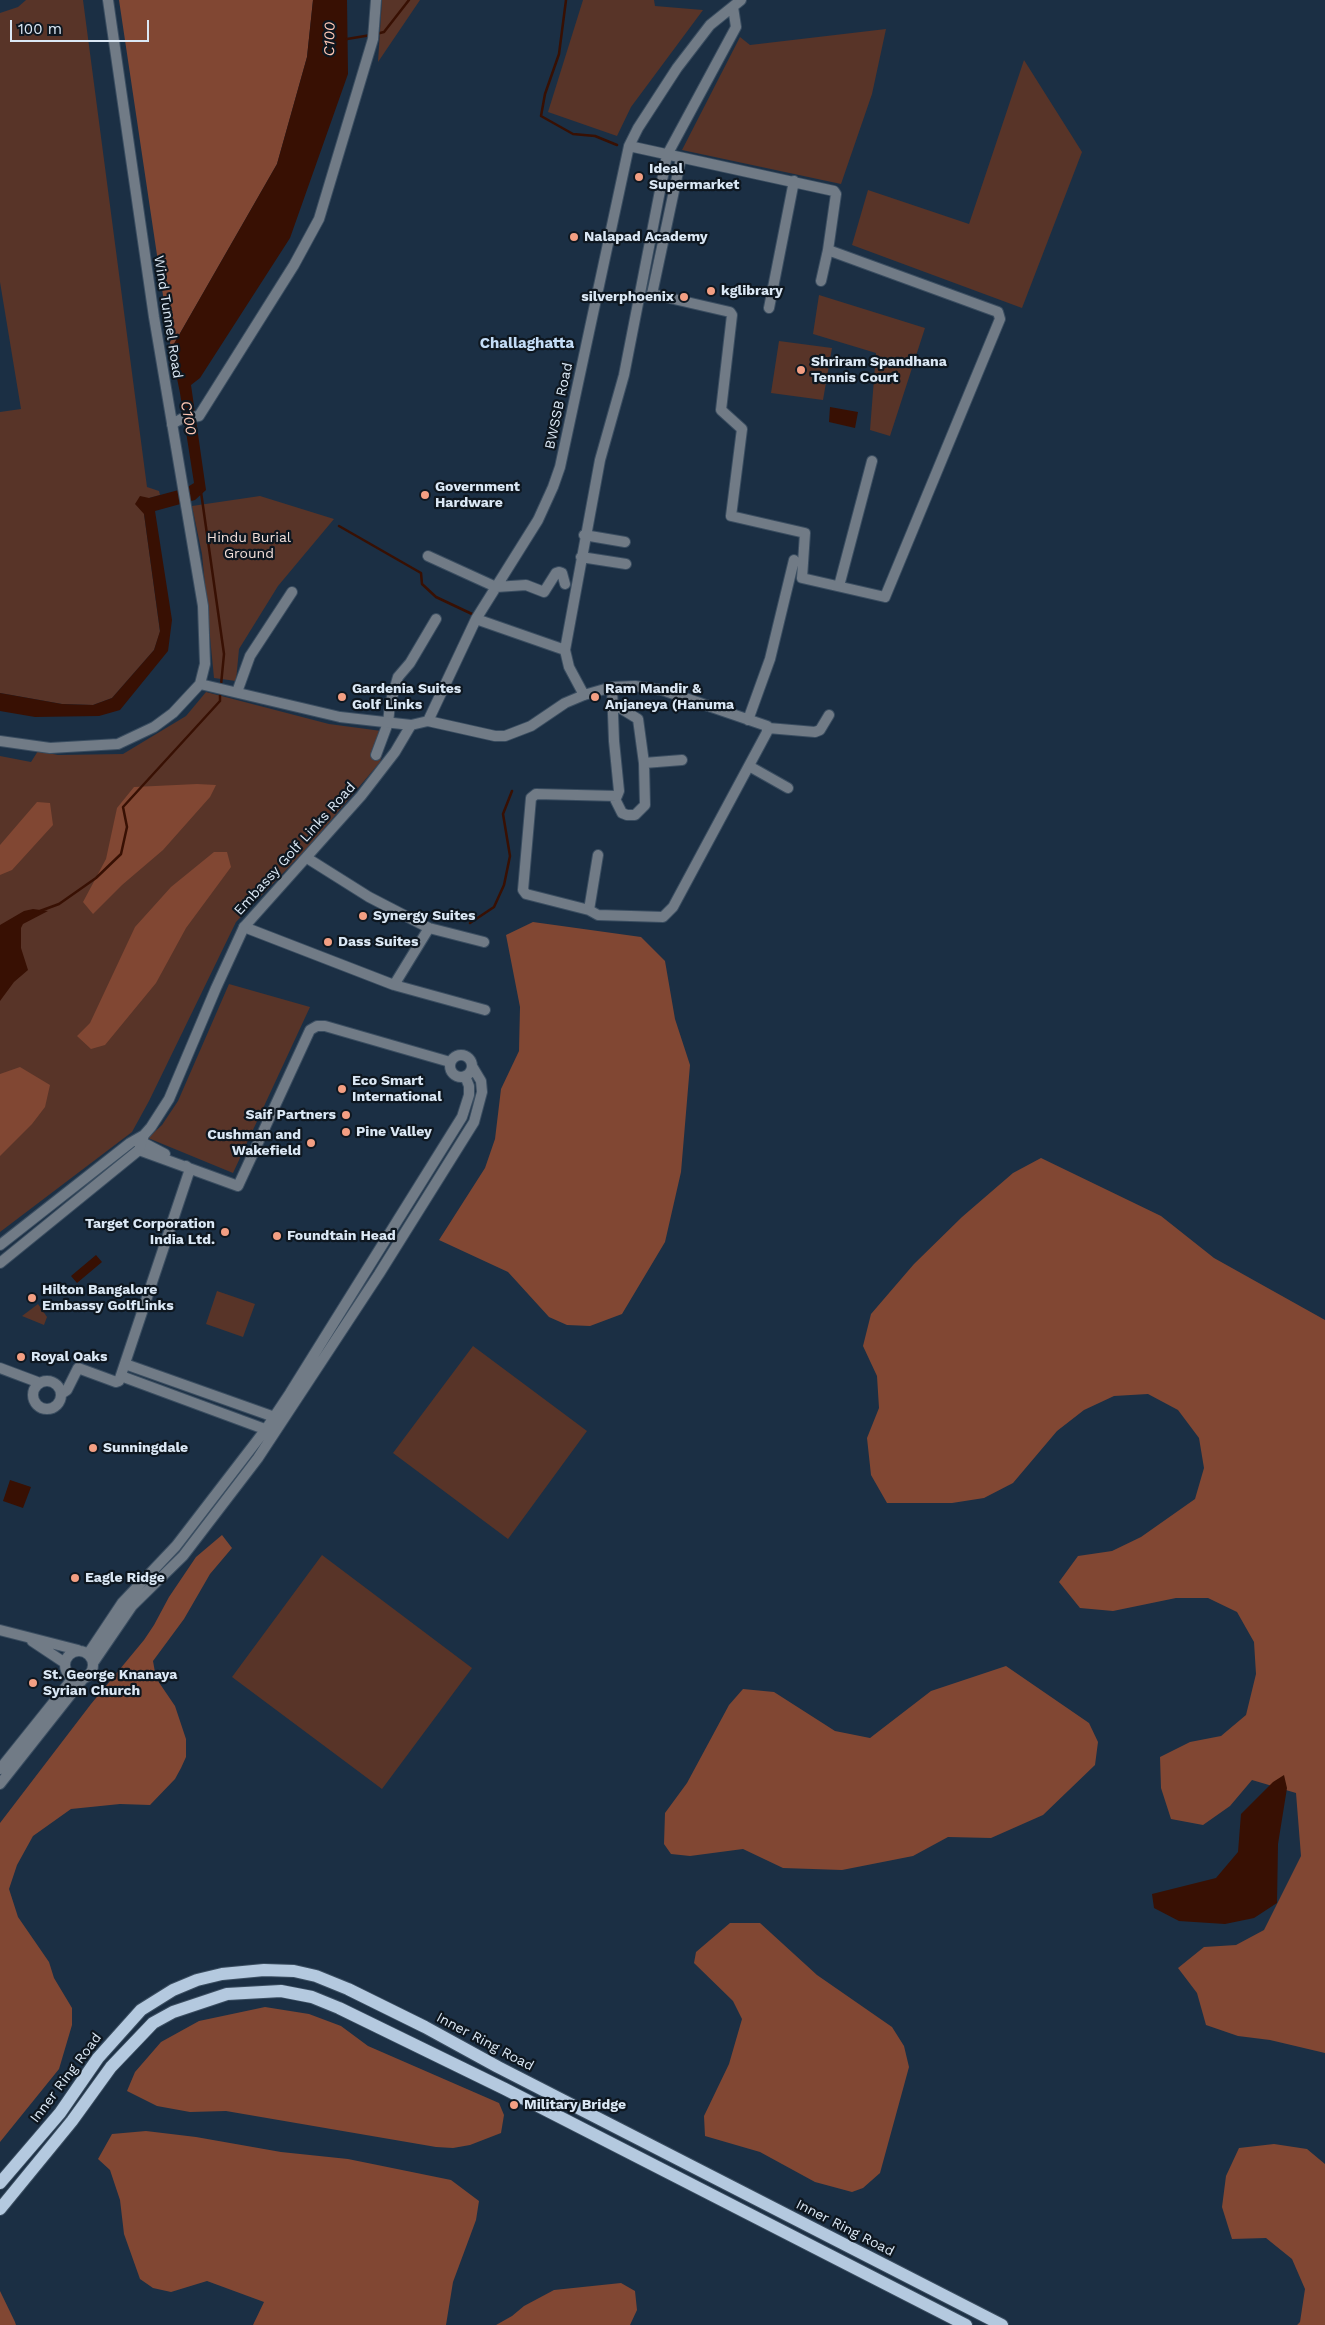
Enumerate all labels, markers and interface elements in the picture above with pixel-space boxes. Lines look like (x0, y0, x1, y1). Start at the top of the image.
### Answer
scale bar (12, 10, 151, 42)
text: 100 m (18, 20, 62, 38)
water label: C100 (321, 21, 339, 57)
place label: Ideal Supermarket (649, 161, 739, 193)
marker: Ideal Supermarket (633, 171, 645, 183)
place label: Nalapad Academy (584, 229, 708, 245)
marker: Nalapad Academy (568, 231, 580, 243)
street label: Wind Tunnel Road (150, 254, 186, 380)
place label: kglibrary (721, 283, 783, 299)
marker: kglibrary (705, 285, 717, 297)
place label: silverphoenix (581, 289, 674, 305)
marker: silverphoenix (678, 291, 690, 303)
district label: Challaghatta (480, 335, 574, 353)
place label: Shriram Spandhana Tennis Court (811, 354, 947, 387)
street label: BWSSB Road (542, 361, 576, 451)
marker: Shriram Spandhana Tennis Court (795, 364, 807, 376)
water label: C100 (176, 399, 200, 437)
place label: Government Hardware (435, 479, 520, 512)
marker: Government Hardware (419, 489, 431, 501)
park label: Hindu Burial Ground (207, 530, 291, 562)
place label: Gardenia Suites Golf Links (352, 681, 461, 714)
place label: Ram Mandir & Anjaneya (Hanuma (605, 681, 734, 714)
marker: Gardenia Suites Golf Links (336, 691, 348, 703)
marker: Ram Mandir & Anjaneya (Hanuma (589, 691, 601, 703)
street label: Embassy Golf Links Road (231, 779, 359, 919)
place label: Synergy Suites (373, 908, 476, 924)
marker: Synergy Suites (357, 910, 369, 922)
place label: Dass Suites (338, 934, 418, 950)
marker: Dass Suites (322, 936, 334, 948)
place label: Eco Smart International (352, 1073, 442, 1106)
marker: Eco Smart International (336, 1083, 348, 1095)
place label: Saif Partners (245, 1107, 336, 1123)
marker: Saif Partners (340, 1109, 352, 1121)
place label: Pine Valley (356, 1124, 432, 1140)
marker: Pine Valley (340, 1126, 352, 1138)
place label: Cushman and Wakefield (207, 1127, 301, 1160)
marker: Cushman and Wakefield (305, 1137, 317, 1149)
place label: Target Corporation India Ltd. (85, 1216, 215, 1248)
marker: Target Corporation India Ltd. (219, 1226, 231, 1238)
place label: Foundtain Head (287, 1228, 396, 1244)
marker: Foundtain Head (271, 1230, 283, 1242)
place label: Hilton Bangalore Embassy GolfLinks (42, 1282, 174, 1314)
marker: Hilton Bangalore Embassy GolfLinks (26, 1292, 38, 1304)
place label: Royal Oaks (31, 1349, 107, 1365)
marker: Royal Oaks (15, 1351, 27, 1363)
place label: Sunningdale (103, 1440, 188, 1456)
marker: Sunningdale (87, 1442, 99, 1454)
place label: Eagle Ridge (85, 1570, 165, 1586)
marker: Eagle Ridge (69, 1572, 81, 1584)
place label: St. George Knanaya Syrian Church (43, 1667, 177, 1700)
marker: St. George Knanaya Syrian Church (27, 1677, 39, 1689)
street label: Inner Ring Road (433, 2009, 537, 2075)
street label: Inner Ring Road (27, 2030, 105, 2126)
place label: Military Bridge (524, 2097, 626, 2113)
marker: Military Bridge (508, 2099, 520, 2111)
street label: Inner Ring Road (793, 2196, 897, 2260)

